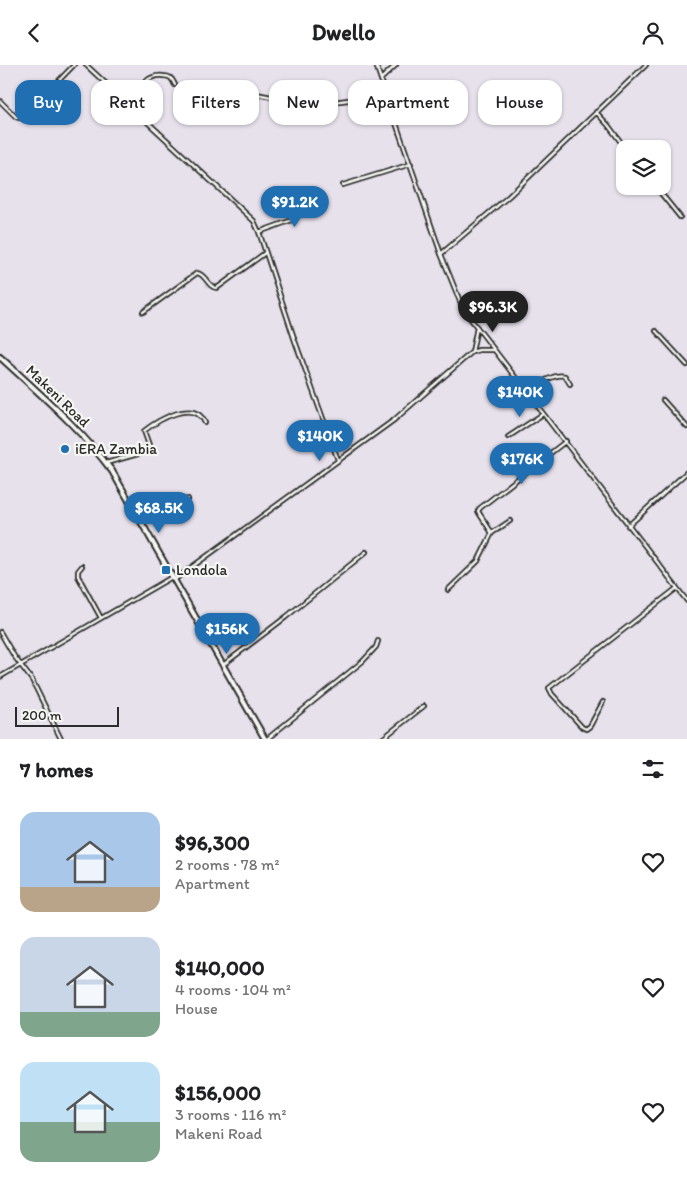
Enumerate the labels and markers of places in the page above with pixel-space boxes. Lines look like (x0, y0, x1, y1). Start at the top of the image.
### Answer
pin: $91.2K (254, 185, 336, 228)
pin: $96.3K (452, 291, 534, 333)
pin: $140K (485, 375, 555, 418)
pin: $140K (285, 419, 355, 462)
place label: iERA Zambia (75, 440, 157, 458)
marker: iERA Zambia (59, 443, 71, 455)
pin: $176K (487, 443, 557, 485)
pin: $68.5K (118, 491, 200, 534)
place label: Londola (176, 561, 228, 579)
marker: Londola (160, 564, 172, 576)
pin: $156K (192, 613, 262, 655)

